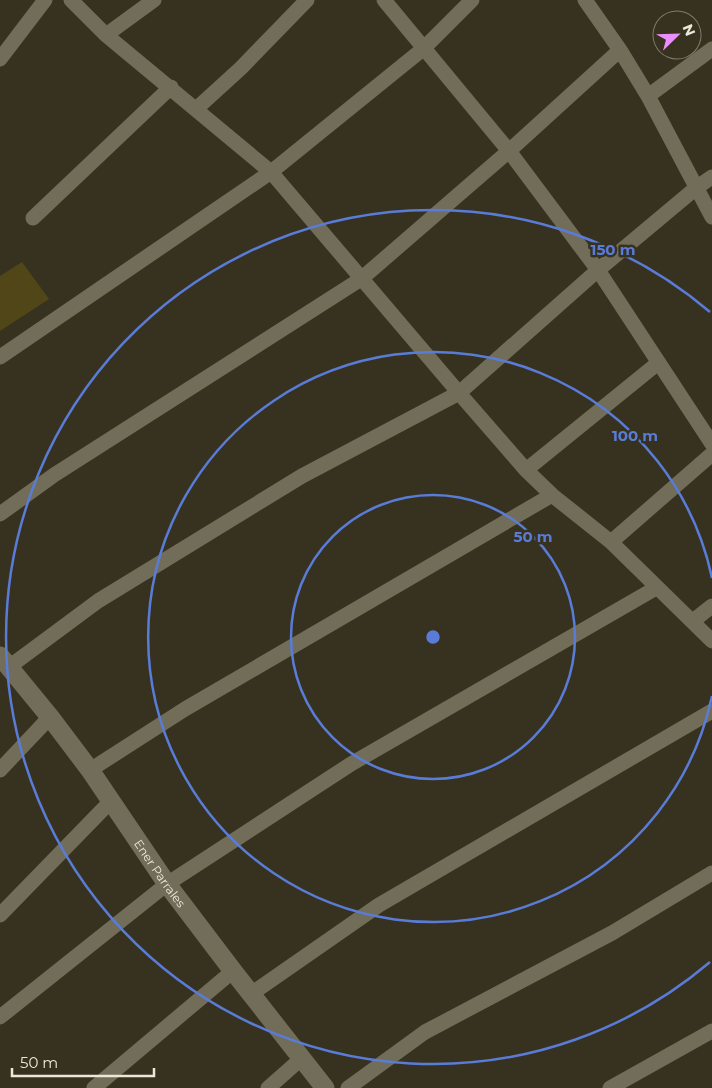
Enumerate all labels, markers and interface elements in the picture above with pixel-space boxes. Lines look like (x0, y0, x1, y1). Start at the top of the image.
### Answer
north arrow (652, 10, 702, 60)
text: N (678, 21, 699, 39)
text: 150 m (591, 240, 635, 259)
text: 100 m (612, 426, 658, 445)
text: 50 m (513, 527, 553, 546)
centre of rings (424, 628, 442, 646)
street label: Ener Parrales (131, 836, 189, 910)
scale bar (12, 1046, 155, 1078)
text: 50 m (20, 1053, 58, 1072)

